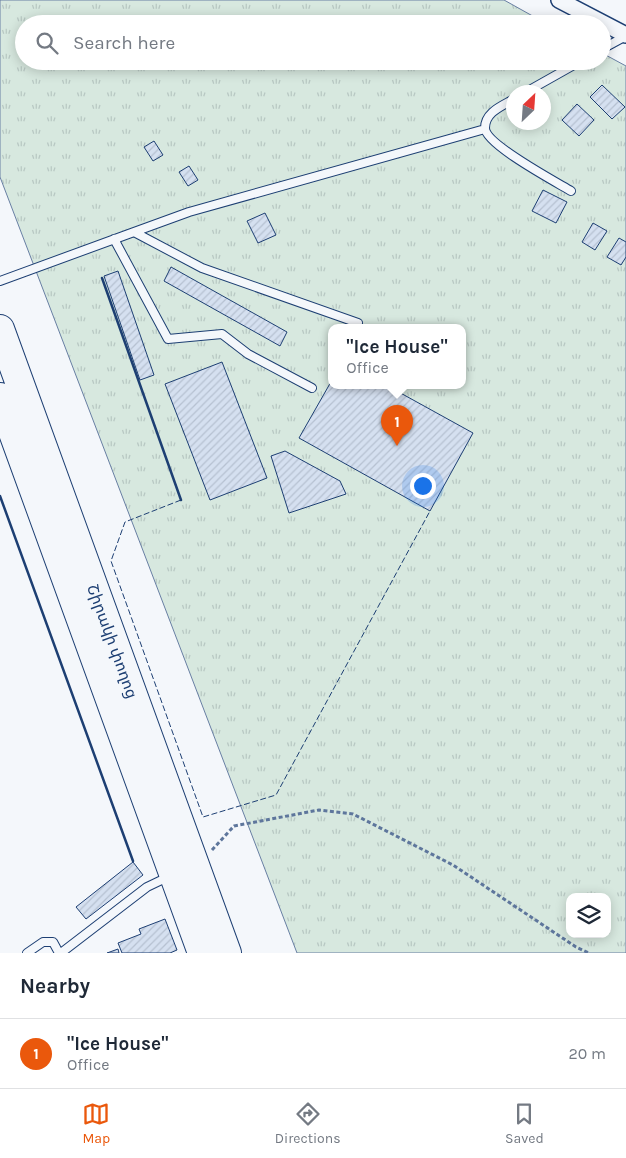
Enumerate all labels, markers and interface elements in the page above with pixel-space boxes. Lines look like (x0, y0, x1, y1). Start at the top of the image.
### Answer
search box (15, 15, 611, 70)
icon: search (33, 29, 61, 57)
text: Search here (73, 32, 175, 54)
north arrow (506, 85, 551, 130)
popup (328, 324, 466, 389)
text: "Ice House" (346, 336, 448, 358)
text: Office (346, 358, 389, 377)
pin: 1 (381, 405, 413, 446)
your location (410, 473, 436, 499)
street label: Շիրակի փողոց (83, 582, 142, 701)
map controls (566, 893, 611, 938)
button: layers (566, 893, 611, 938)
text: Nearby (20, 974, 90, 998)
text: "Ice House" (67, 1033, 168, 1055)
text: 1 (33, 1044, 39, 1063)
text: 20 m (568, 1044, 606, 1063)
text: Office (67, 1055, 110, 1074)
tab: Map (82, 1100, 110, 1147)
tab: Directions (275, 1100, 341, 1147)
tab: Saved (505, 1100, 544, 1147)

